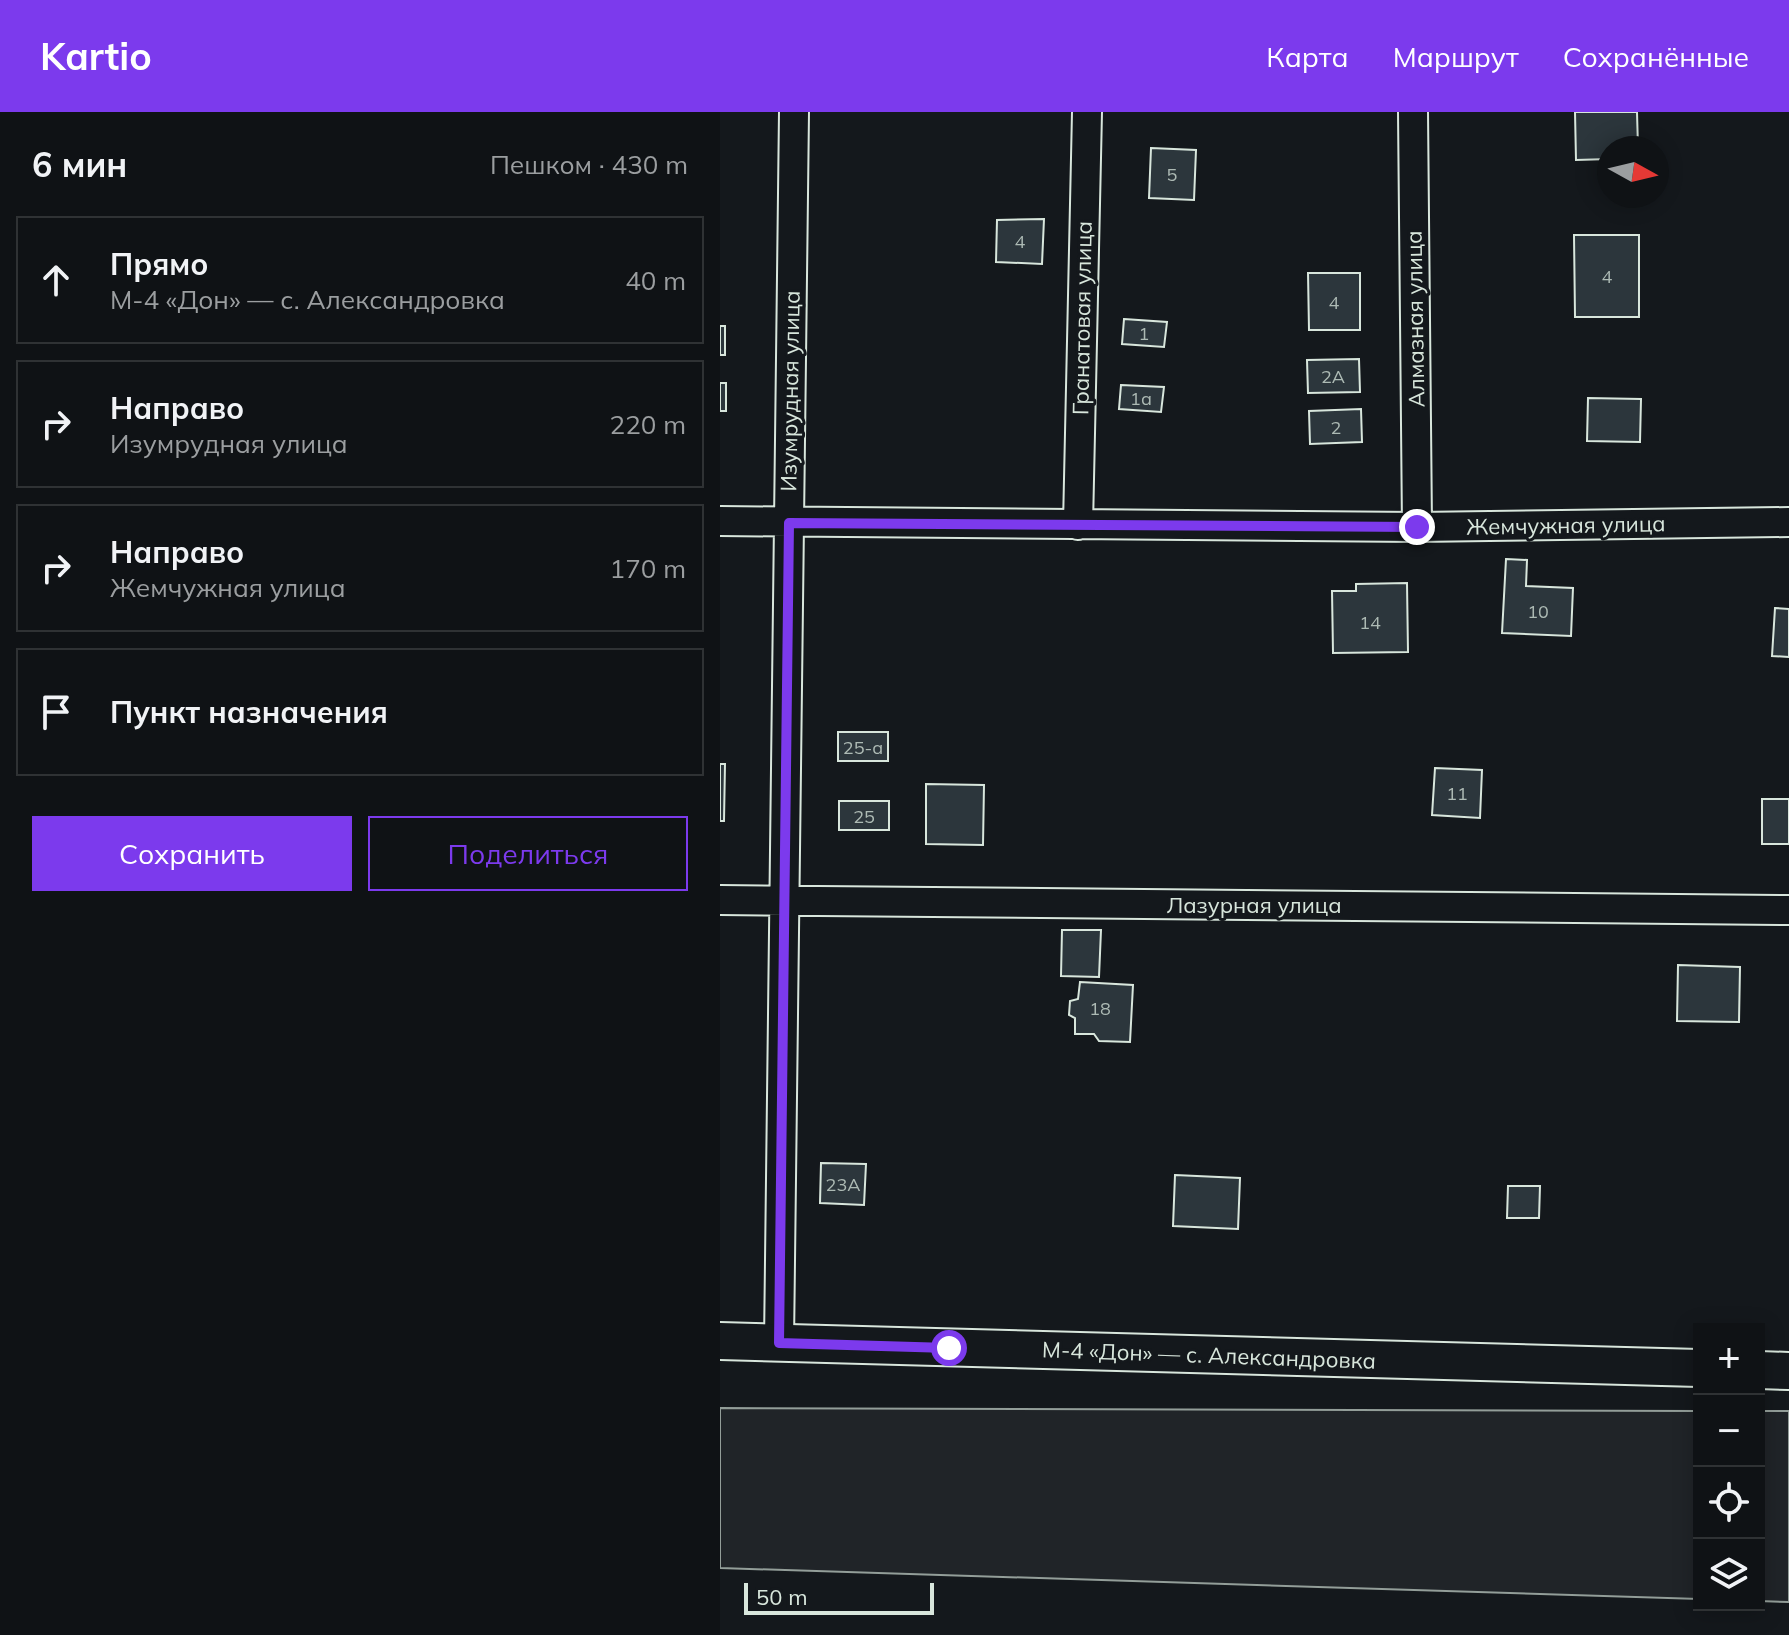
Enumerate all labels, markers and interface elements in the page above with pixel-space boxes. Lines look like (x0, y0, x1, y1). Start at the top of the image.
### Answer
text: Kartio (40, 32, 152, 80)
text: Карта (1266, 39, 1349, 74)
text: Маршрут (1393, 39, 1519, 74)
text: Сохранённые (1563, 39, 1749, 74)
north arrow (1597, 136, 1669, 208)
text: 6 мин (32, 143, 127, 186)
text: Пешком · 430 m (490, 148, 688, 181)
house number: 5 (1167, 163, 1178, 186)
street label: Гранатовая улица (1066, 221, 1098, 415)
house number: 4 (1015, 230, 1026, 253)
street label: Алмазная улица (1399, 230, 1431, 408)
text: Прямо (110, 245, 208, 283)
icon: ahead (34, 258, 78, 302)
text: 40 m (625, 264, 686, 297)
house number: 4 (1602, 265, 1613, 288)
text: М-4 «Дон» — с. Александровка (110, 283, 505, 316)
street label: Изумрудная улица (774, 290, 806, 492)
house number: 4 (1329, 291, 1340, 314)
house number: 1 (1139, 322, 1149, 345)
house number: 2А (1321, 365, 1345, 388)
house number: 1а (1130, 387, 1152, 410)
text: Направо (110, 389, 244, 427)
icon: right (34, 402, 78, 446)
text: 220 m (610, 408, 686, 441)
house number: 2 (1331, 416, 1341, 439)
text: Изумрудная улица (110, 427, 348, 460)
route end (1399, 509, 1435, 545)
street label: Жемчужная улица (1466, 509, 1666, 541)
text: Направо (110, 533, 244, 571)
icon: right (34, 546, 78, 590)
text: 170 m (610, 552, 686, 585)
text: Жемчужная улица (110, 571, 346, 604)
house number: 10 (1527, 600, 1549, 623)
house number: 14 (1359, 611, 1381, 634)
icon: arrive (34, 690, 78, 734)
text: Пункт назначения (110, 693, 388, 731)
house number: 25-а (843, 736, 883, 759)
house number: 11 (1446, 782, 1468, 805)
house number: 25 (853, 805, 875, 828)
button: Сохранить (32, 816, 352, 891)
button: Поделиться (368, 816, 688, 891)
street label: Лазурная улица (1166, 891, 1342, 919)
house number: 18 (1089, 997, 1111, 1020)
house number: 23А (826, 1173, 860, 1196)
map controls (1693, 1323, 1765, 1611)
button: + (1693, 1323, 1765, 1395)
route start (931, 1330, 967, 1366)
street label: М-4 «Дон» — с. Александровка (1042, 1335, 1376, 1375)
button: − (1693, 1395, 1765, 1467)
button: locate (1693, 1467, 1765, 1539)
button: layers (1693, 1539, 1765, 1611)
scale bar (744, 1579, 934, 1615)
text: 50 m (756, 1583, 807, 1611)

